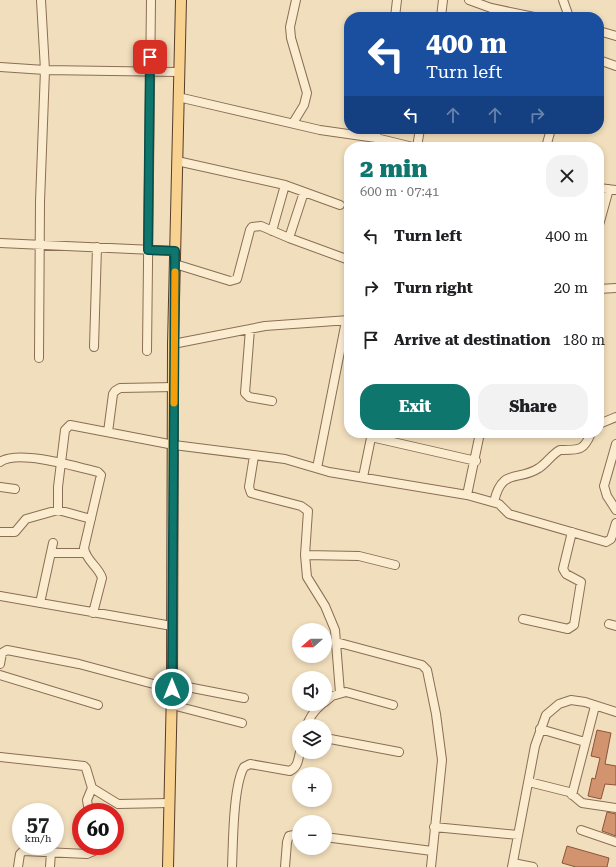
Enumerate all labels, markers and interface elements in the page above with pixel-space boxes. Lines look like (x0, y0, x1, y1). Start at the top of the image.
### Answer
text: 400 m (426, 27, 507, 60)
icon: left (360, 28, 412, 80)
pin (133, 40, 167, 74)
icon: arrive (139, 46, 161, 68)
text: Turn left (426, 61, 502, 82)
icon: left (400, 104, 422, 126)
icon: ahead (442, 104, 464, 126)
icon: ahead (484, 104, 506, 126)
icon: right (526, 104, 548, 126)
text: 2 min (360, 155, 427, 183)
button: close (546, 155, 588, 197)
text: 600 m · 07:41 (360, 184, 439, 199)
icon: left (360, 225, 382, 247)
text: Turn left (394, 227, 462, 245)
text: 400 m (545, 227, 588, 245)
icon: right (360, 277, 382, 299)
text: Turn right (394, 279, 473, 297)
text: 20 m (554, 279, 588, 297)
icon: arrive (360, 329, 382, 351)
text: Arrive at destination (394, 331, 550, 349)
text: 180 m (562, 331, 605, 349)
button: Exit (360, 384, 470, 430)
button: Share (478, 384, 588, 430)
north arrow (292, 623, 332, 663)
map controls (292, 623, 332, 855)
position arrow (151, 668, 193, 710)
button: sound (292, 671, 332, 711)
button: layers (292, 719, 332, 759)
button: + (292, 767, 332, 807)
speed limit sign: 60 (72, 803, 124, 855)
text: 57 (27, 812, 49, 836)
button: − (292, 815, 332, 855)
text: km/h (25, 833, 51, 844)

